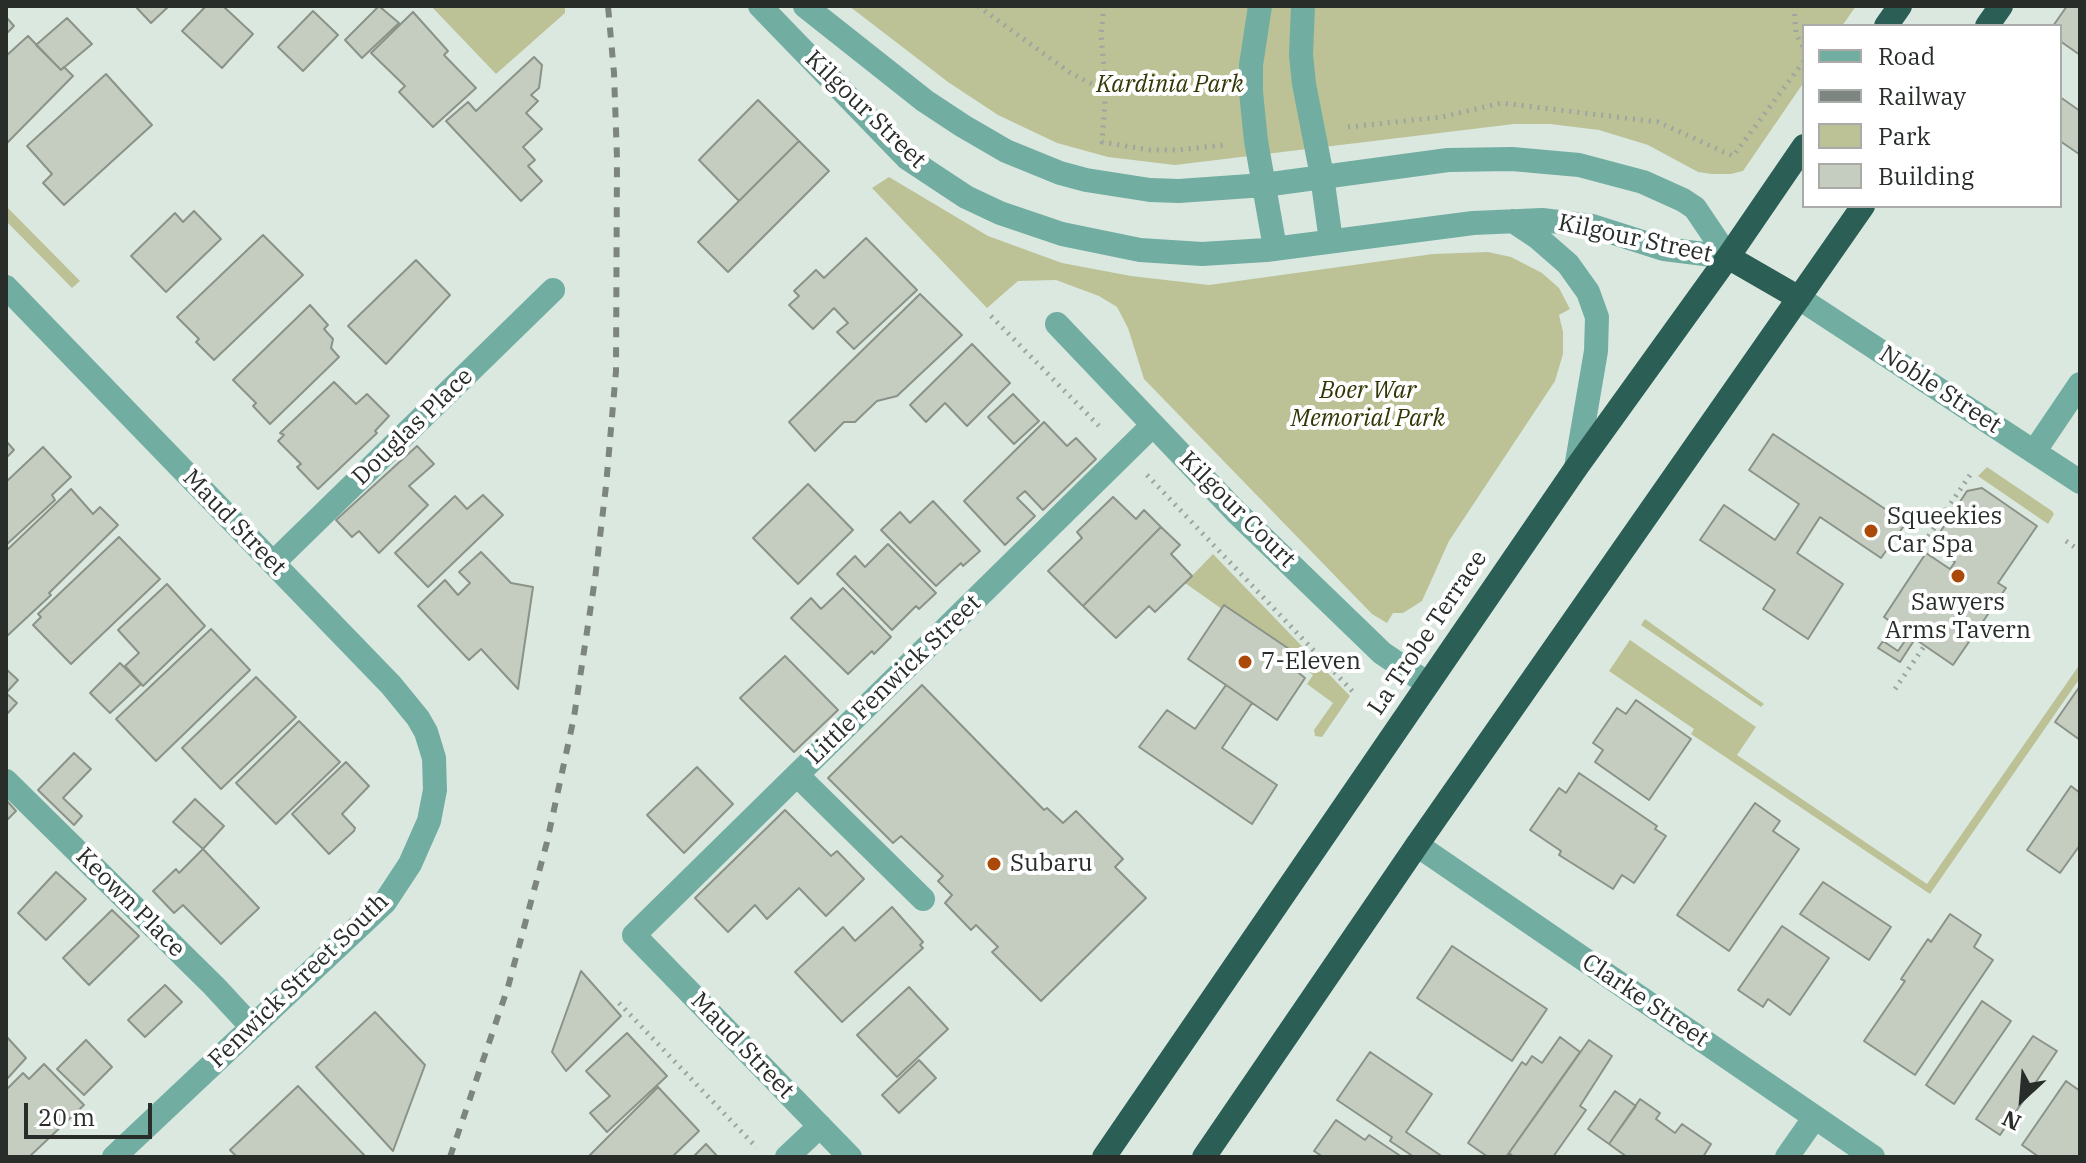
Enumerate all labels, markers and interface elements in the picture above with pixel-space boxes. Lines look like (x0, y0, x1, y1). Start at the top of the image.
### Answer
legend (1802, 24, 2062, 208)
text: Road (1878, 40, 1935, 72)
street label: Kilgour Street (799, 45, 931, 175)
park label: Kardinia Park (1096, 71, 1244, 99)
text: Railway (1878, 80, 1966, 112)
text: Park (1878, 120, 1930, 152)
text: Building (1878, 160, 1974, 192)
street label: Kilgour Street (1555, 209, 1715, 269)
street label: Noble Street (1874, 340, 2006, 440)
street label: Douglas Place (347, 362, 479, 492)
park label: Boer War Memorial Park (1291, 377, 1445, 433)
street label: Kilgour Court (1173, 446, 1301, 574)
street label: Maud Street (176, 464, 292, 582)
place label: Squeekies Car Spa (1887, 503, 2002, 559)
marker: Squeekies Car Spa (1862, 522, 1880, 540)
street label: La Trobe Terrace (1362, 545, 1494, 721)
marker: Sawyers Arms Tavern (1949, 567, 1967, 585)
street label: Little Fenwick Street (801, 589, 987, 771)
place label: Sawyers Arms Tavern (1885, 589, 2031, 645)
place label: 7-Eleven (1261, 648, 1361, 676)
marker: 7-Eleven (1236, 653, 1254, 671)
street label: Keown Place (69, 842, 191, 964)
place label: Subaru (1010, 850, 1093, 878)
marker: Subaru (985, 855, 1003, 873)
street label: Fenwick Street South (203, 888, 395, 1074)
street label: Clarke Street (1576, 948, 1714, 1054)
street label: Maud Street (684, 987, 800, 1105)
north arrow (1982, 1059, 2062, 1139)
scale bar (28, 1087, 156, 1137)
text: 20 m (38, 1101, 95, 1133)
text: N (1997, 1104, 2025, 1138)

